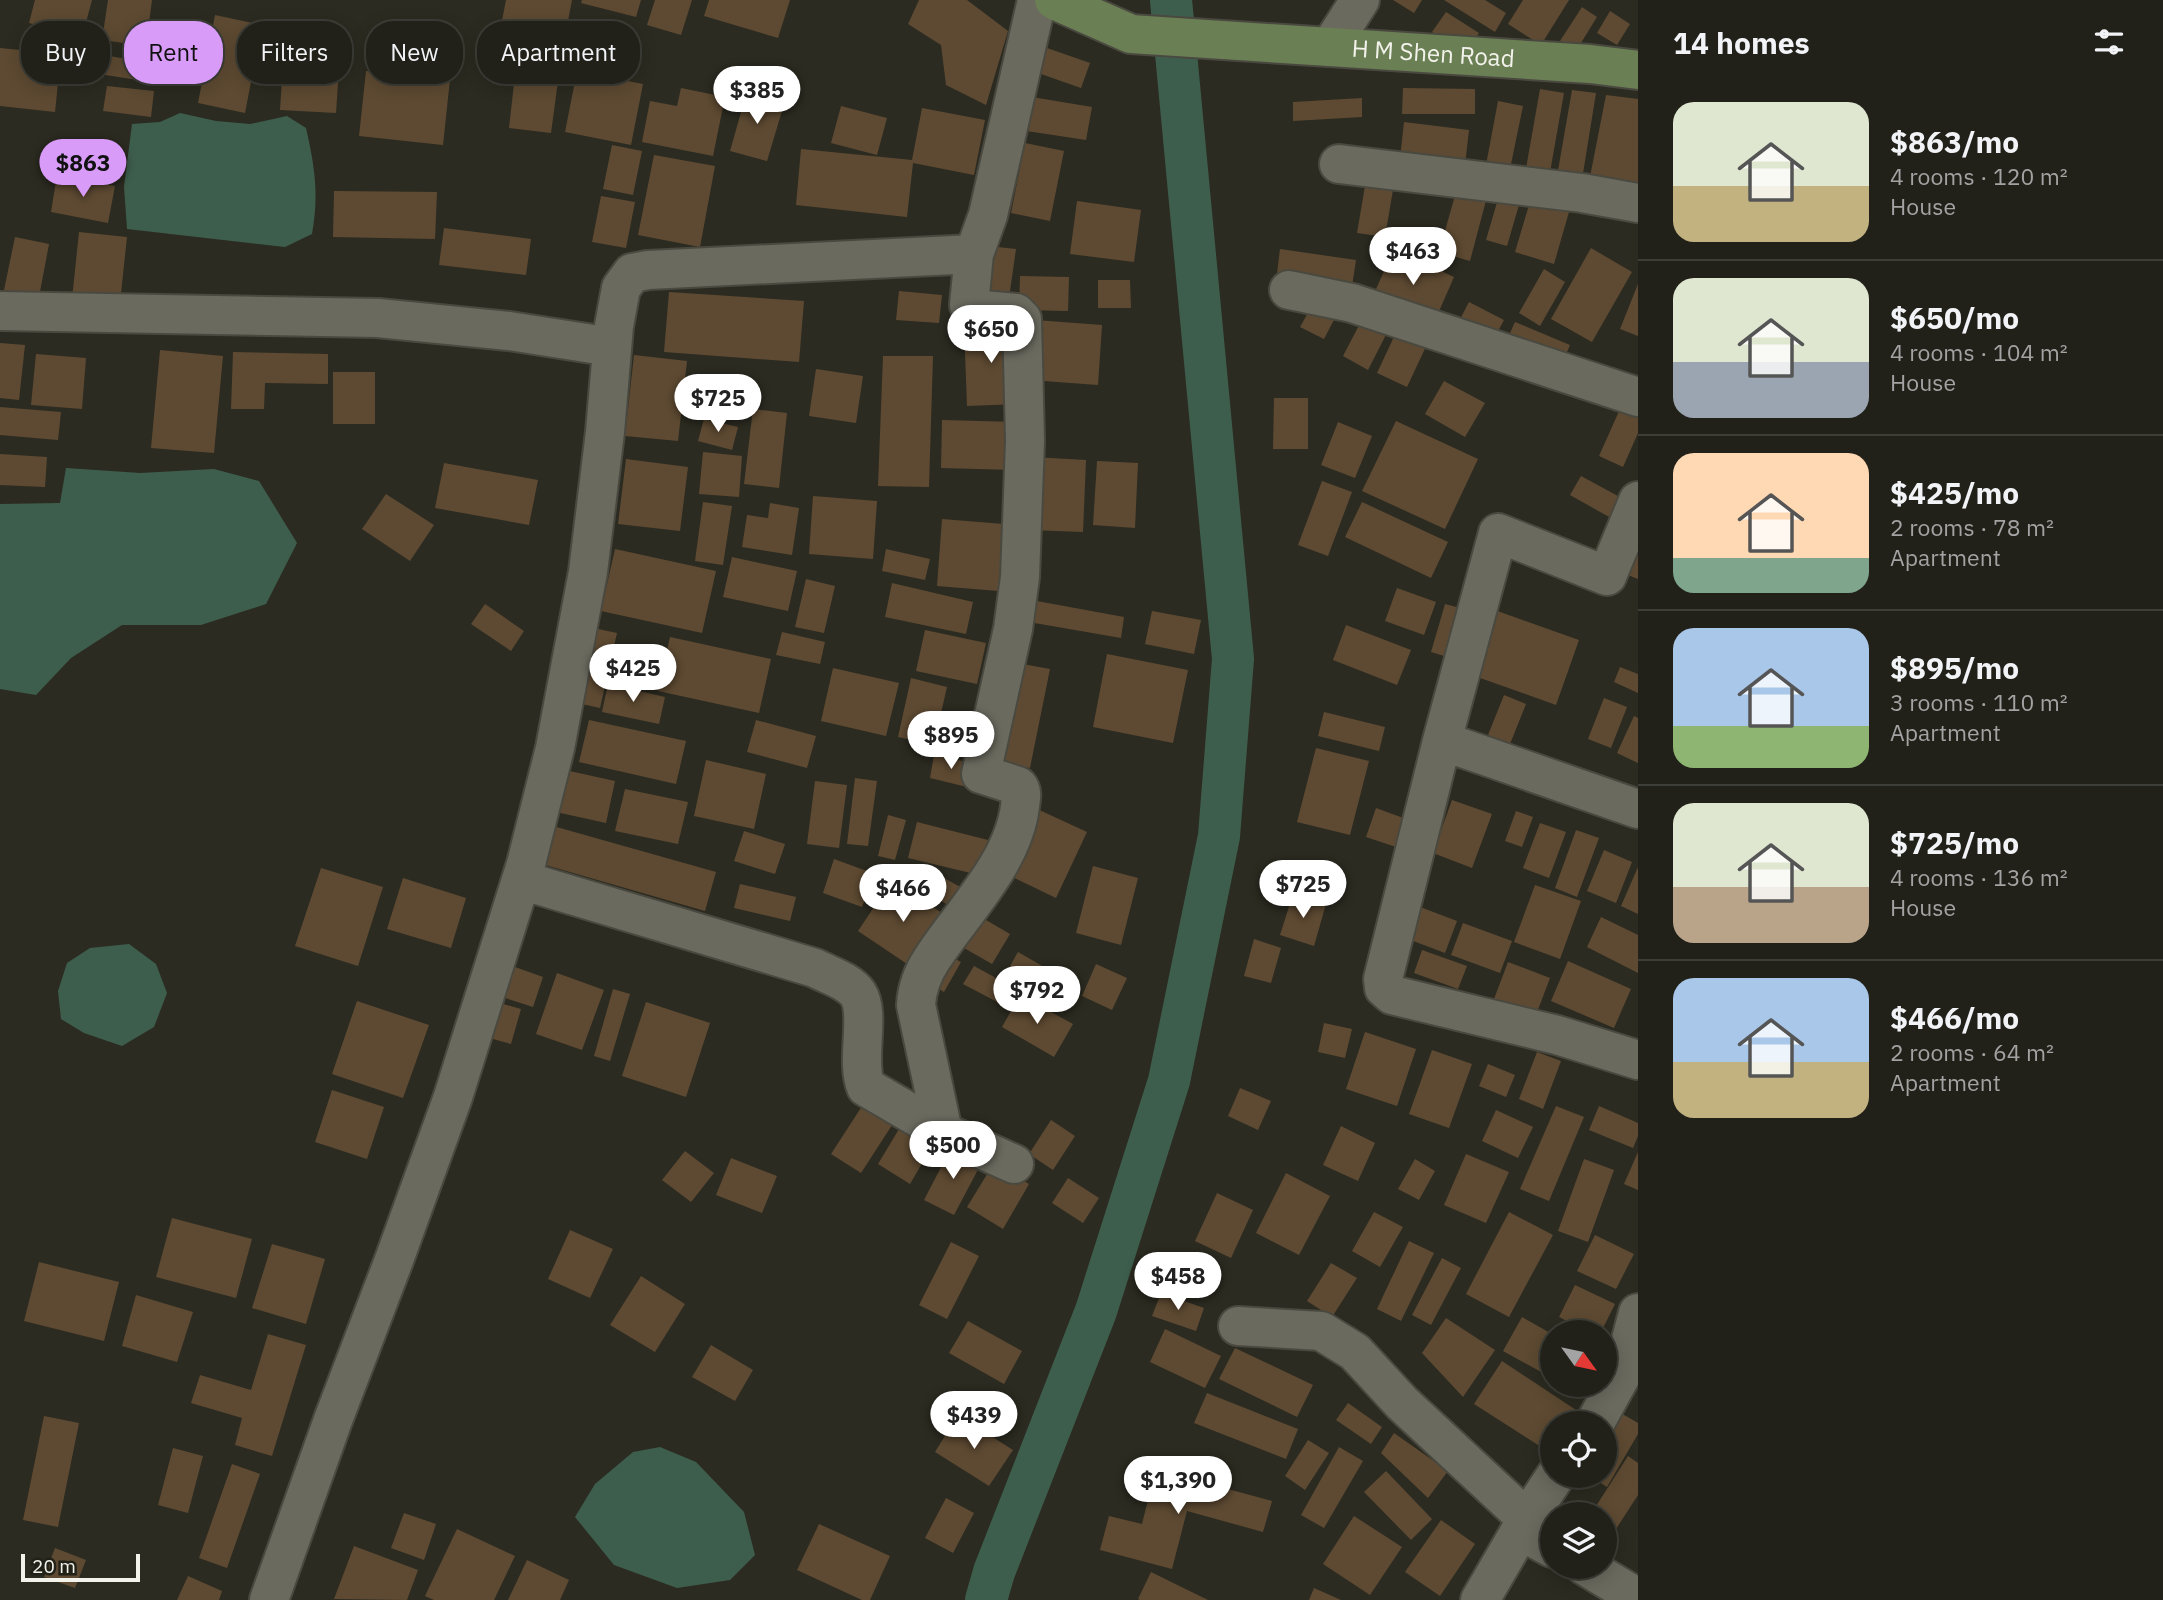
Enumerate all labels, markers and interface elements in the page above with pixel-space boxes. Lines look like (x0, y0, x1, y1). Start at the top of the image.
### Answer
chip: Buy (21, 21, 110, 84)
chip: Rent (124, 21, 223, 84)
chip: Filters (237, 21, 352, 84)
chip: New (366, 21, 463, 84)
chip: Apartment (477, 21, 640, 84)
text: 14 homes (1673, 23, 1810, 62)
icon: filters (2090, 23, 2128, 61)
street label: H M Shen Road (1351, 31, 1516, 74)
pin: $385 (716, 66, 798, 126)
text: $385 (729, 74, 785, 104)
text: $863/mo (1890, 122, 2019, 161)
icon: home (1729, 130, 1813, 214)
pin: $863 (42, 140, 124, 199)
text: $863 (55, 147, 111, 177)
text: 4 rooms · 120 m² (1890, 161, 2068, 191)
text: House (1890, 191, 1956, 221)
pin: $463 (1372, 228, 1454, 287)
text: $463 (1385, 235, 1441, 265)
text: $650/mo (1890, 298, 2019, 337)
pin: $650 (950, 306, 1032, 365)
icon: home (1729, 306, 1813, 390)
text: $650 (963, 313, 1019, 343)
text: 4 rooms · 104 m² (1890, 337, 2068, 367)
text: House (1890, 367, 1956, 397)
pin: $725 (677, 374, 759, 434)
text: $725 (690, 382, 746, 412)
text: $425/mo (1890, 473, 2019, 512)
icon: home (1729, 481, 1813, 565)
text: 2 rooms · 78 m² (1890, 512, 2054, 542)
text: Apartment (1890, 542, 2001, 572)
pin: $425 (592, 644, 674, 704)
text: $895/mo (1890, 648, 2019, 687)
text: $425 (605, 652, 661, 682)
icon: home (1729, 656, 1813, 740)
text: 3 rooms · 110 m² (1890, 687, 2068, 717)
pin: $895 (910, 712, 992, 771)
text: Apartment (1890, 717, 2001, 747)
text: $895 (923, 719, 979, 749)
text: $725/mo (1890, 823, 2019, 862)
icon: home (1729, 831, 1813, 915)
pin: $725 (1262, 860, 1344, 920)
text: 4 rooms · 136 m² (1890, 862, 2068, 892)
pin: $466 (862, 864, 944, 924)
text: $725 (1275, 868, 1331, 898)
text: $466 (875, 872, 931, 902)
text: House (1890, 892, 1956, 922)
pin: $792 (996, 967, 1078, 1026)
text: $792 (1009, 974, 1065, 1004)
text: $466/mo (1890, 998, 2019, 1037)
icon: home (1729, 1006, 1813, 1090)
text: 2 rooms · 64 m² (1890, 1037, 2054, 1067)
text: Apartment (1890, 1067, 2001, 1097)
pin: $500 (912, 1122, 994, 1181)
text: $500 (925, 1129, 981, 1159)
pin: $458 (1137, 1252, 1219, 1312)
text: $458 (1150, 1260, 1206, 1290)
north arrow (1540, 1320, 1617, 1396)
map controls (1540, 1320, 1617, 1579)
pin: $439 (933, 1392, 1015, 1451)
text: $439 (946, 1399, 1002, 1429)
button: locate (1540, 1411, 1617, 1488)
pin: $1,390 (1121, 1456, 1235, 1516)
text: $1,390 (1140, 1464, 1216, 1494)
button: layers (1540, 1502, 1617, 1579)
scale bar (21, 1551, 140, 1583)
text: 20 m (32, 1554, 76, 1578)

